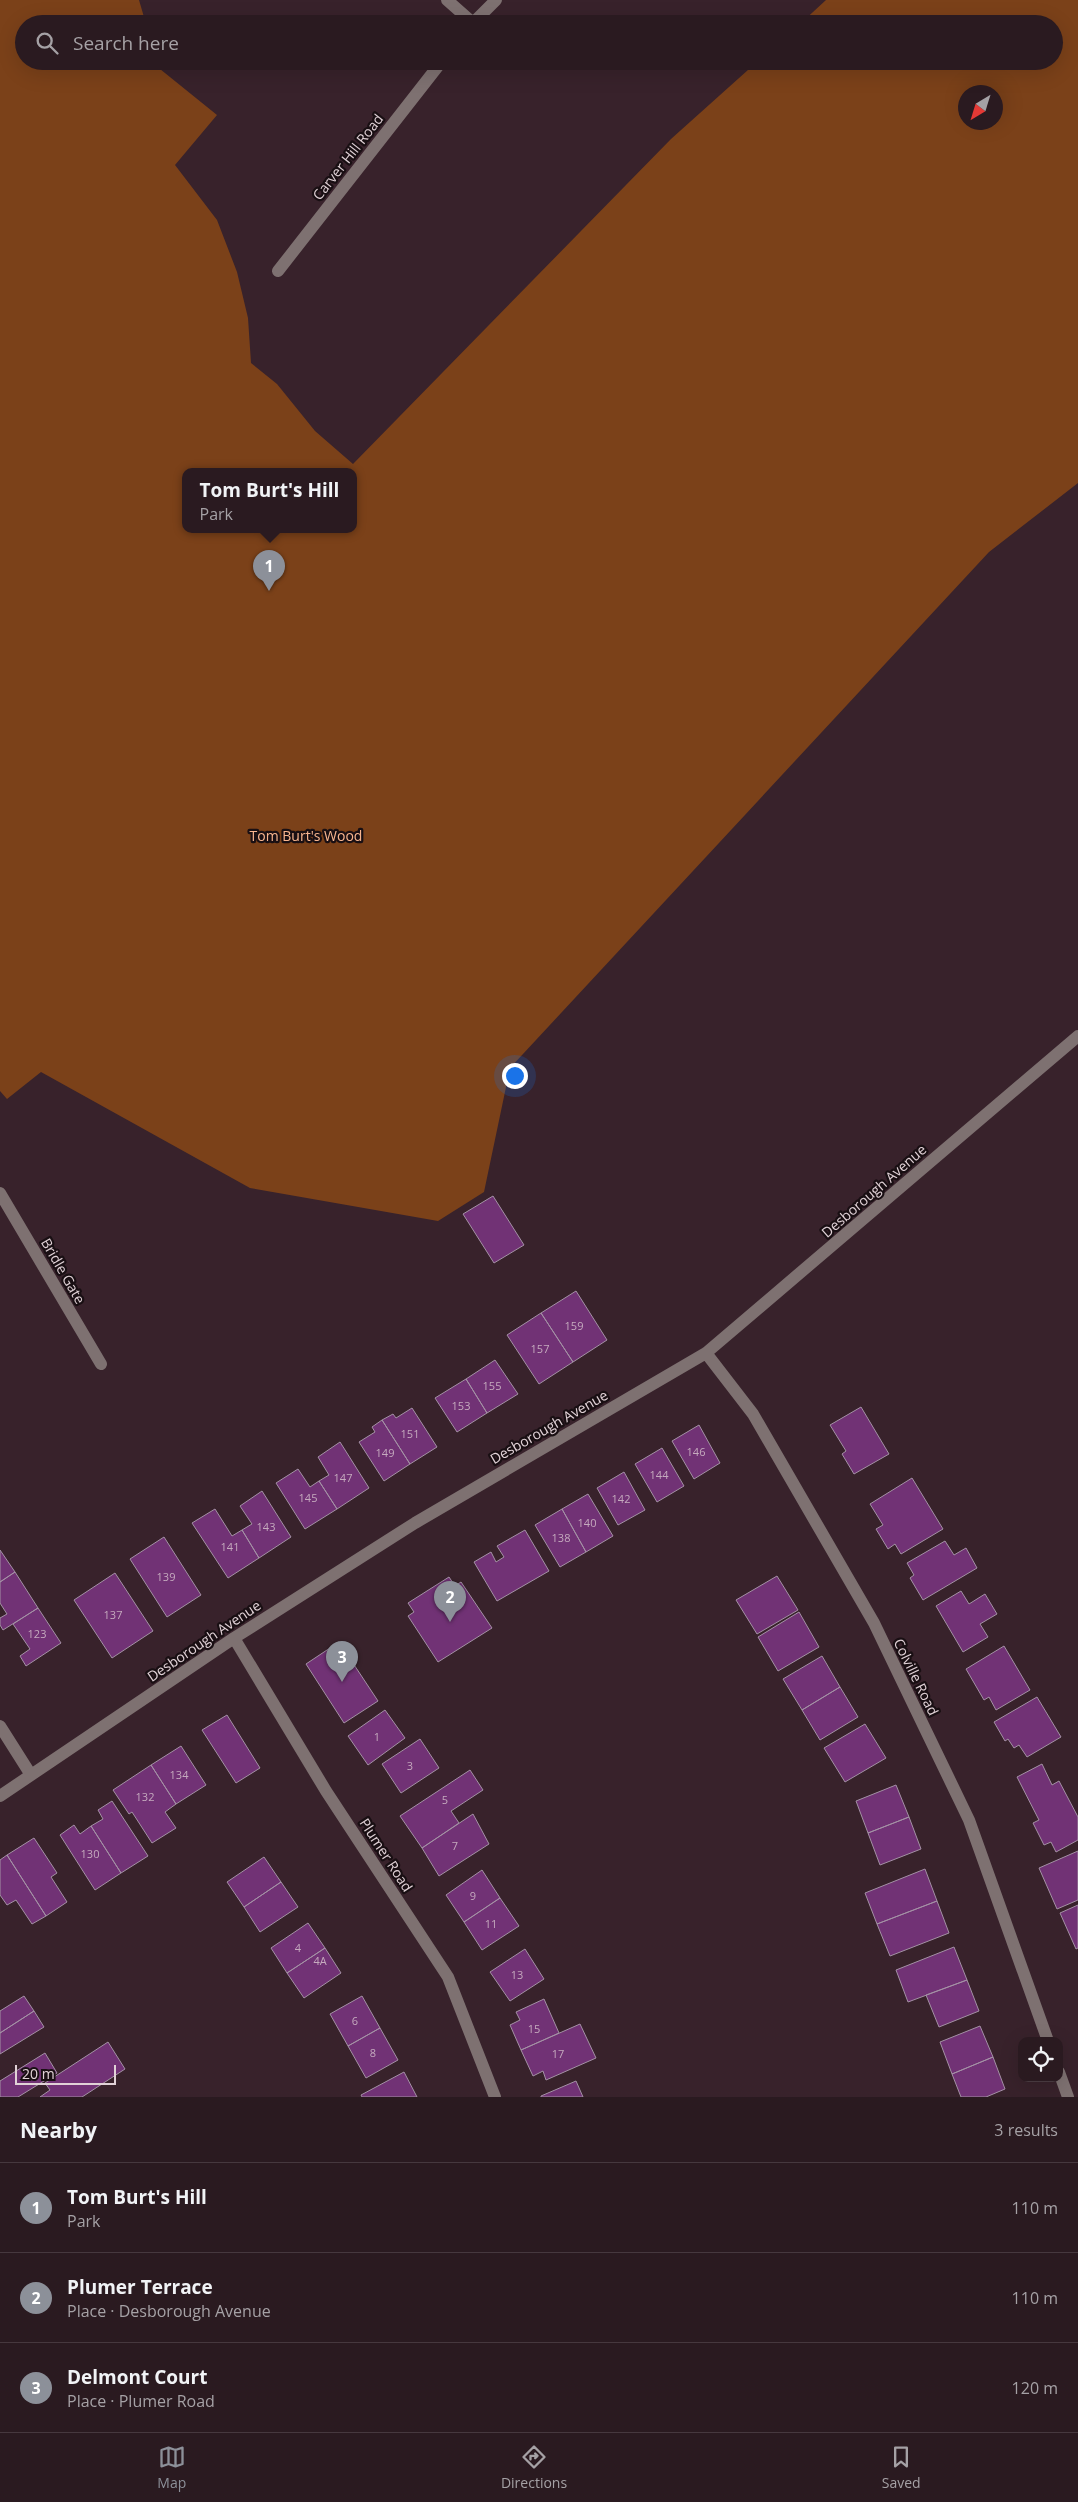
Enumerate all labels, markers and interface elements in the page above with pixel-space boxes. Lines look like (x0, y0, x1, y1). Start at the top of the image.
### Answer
search box (15, 15, 1063, 70)
icon: search (33, 29, 61, 57)
text: Search here (73, 30, 179, 56)
north arrow (958, 85, 1003, 130)
street label: Carver Hill Road (308, 110, 387, 204)
popup (182, 468, 357, 533)
text: Tom Burt's Hill (200, 477, 339, 503)
text: Park (200, 503, 233, 525)
pin: 1 (253, 550, 285, 591)
park label: Tom Burt's Wood (250, 826, 362, 845)
your location (502, 1063, 528, 1089)
street label: Desborough Avenue (817, 1140, 930, 1241)
street label: Bridle Gate (37, 1235, 90, 1307)
house number: 159 (565, 1318, 583, 1333)
house number: 157 (531, 1341, 549, 1356)
house number: 155 (483, 1378, 501, 1393)
street label: Desborough Avenue (486, 1385, 611, 1468)
house number: 153 (452, 1398, 470, 1413)
house number: 151 (401, 1426, 419, 1441)
house number: 146 (687, 1444, 705, 1459)
house number: 149 (376, 1445, 394, 1460)
house number: 144 (650, 1467, 669, 1482)
house number: 147 (334, 1470, 352, 1485)
house number: 145 (299, 1490, 317, 1505)
house number: 142 (612, 1491, 630, 1506)
house number: 140 (578, 1515, 596, 1530)
house number: 143 (257, 1519, 275, 1534)
house number: 138 (552, 1530, 570, 1545)
house number: 141 (221, 1539, 239, 1554)
house number: 139 (157, 1569, 175, 1584)
pin: 2 (434, 1581, 466, 1622)
street label: Desborough Avenue (143, 1595, 264, 1686)
house number: 137 (104, 1607, 122, 1622)
house number: 123 (28, 1626, 46, 1641)
street label: Colville Road (890, 1635, 943, 1718)
pin: 3 (326, 1641, 358, 1682)
house number: 1 (374, 1729, 380, 1744)
house number: 3 (407, 1758, 413, 1773)
house number: 134 (170, 1767, 189, 1782)
house number: 132 (136, 1789, 154, 1804)
house number: 5 (442, 1792, 448, 1807)
street label: Plumer Road (356, 1814, 417, 1895)
house number: 7 (452, 1838, 458, 1853)
house number: 130 (81, 1846, 99, 1861)
house number: 9 (470, 1888, 476, 1903)
house number: 11 (485, 1916, 497, 1931)
house number: 4 (295, 1940, 302, 1955)
house number: 4A (313, 1953, 327, 1968)
house number: 13 (511, 1967, 523, 1982)
house number: 6 (352, 2013, 358, 2028)
house number: 15 (528, 2021, 540, 2036)
map controls (1018, 2037, 1063, 2082)
button: locate (1018, 2037, 1063, 2082)
house number: 8 (370, 2045, 376, 2060)
house number: 17 (552, 2046, 564, 2061)
scale bar (15, 2062, 116, 2085)
text: 20 m (22, 2064, 55, 2083)
text: Nearby (20, 2116, 97, 2144)
text: 3 results (994, 2119, 1058, 2141)
text: Tom Burt's Hill (67, 2184, 207, 2210)
text: 1 (31, 2197, 41, 2219)
text: 110 m (1012, 2197, 1058, 2219)
text: Park (67, 2210, 100, 2232)
text: Plumer Terrace (67, 2274, 213, 2300)
text: 2 (31, 2287, 41, 2309)
text: 110 m (1012, 2287, 1058, 2309)
text: Place · Desborough Avenue (67, 2300, 271, 2322)
text: Delmont Court (67, 2364, 207, 2390)
text: 3 (31, 2377, 41, 2399)
text: 120 m (1012, 2377, 1058, 2399)
text: Place · Plumer Road (67, 2390, 215, 2412)
tab: Map (157, 2443, 186, 2492)
tab: Directions (501, 2443, 567, 2492)
tab: Saved (882, 2443, 921, 2492)

